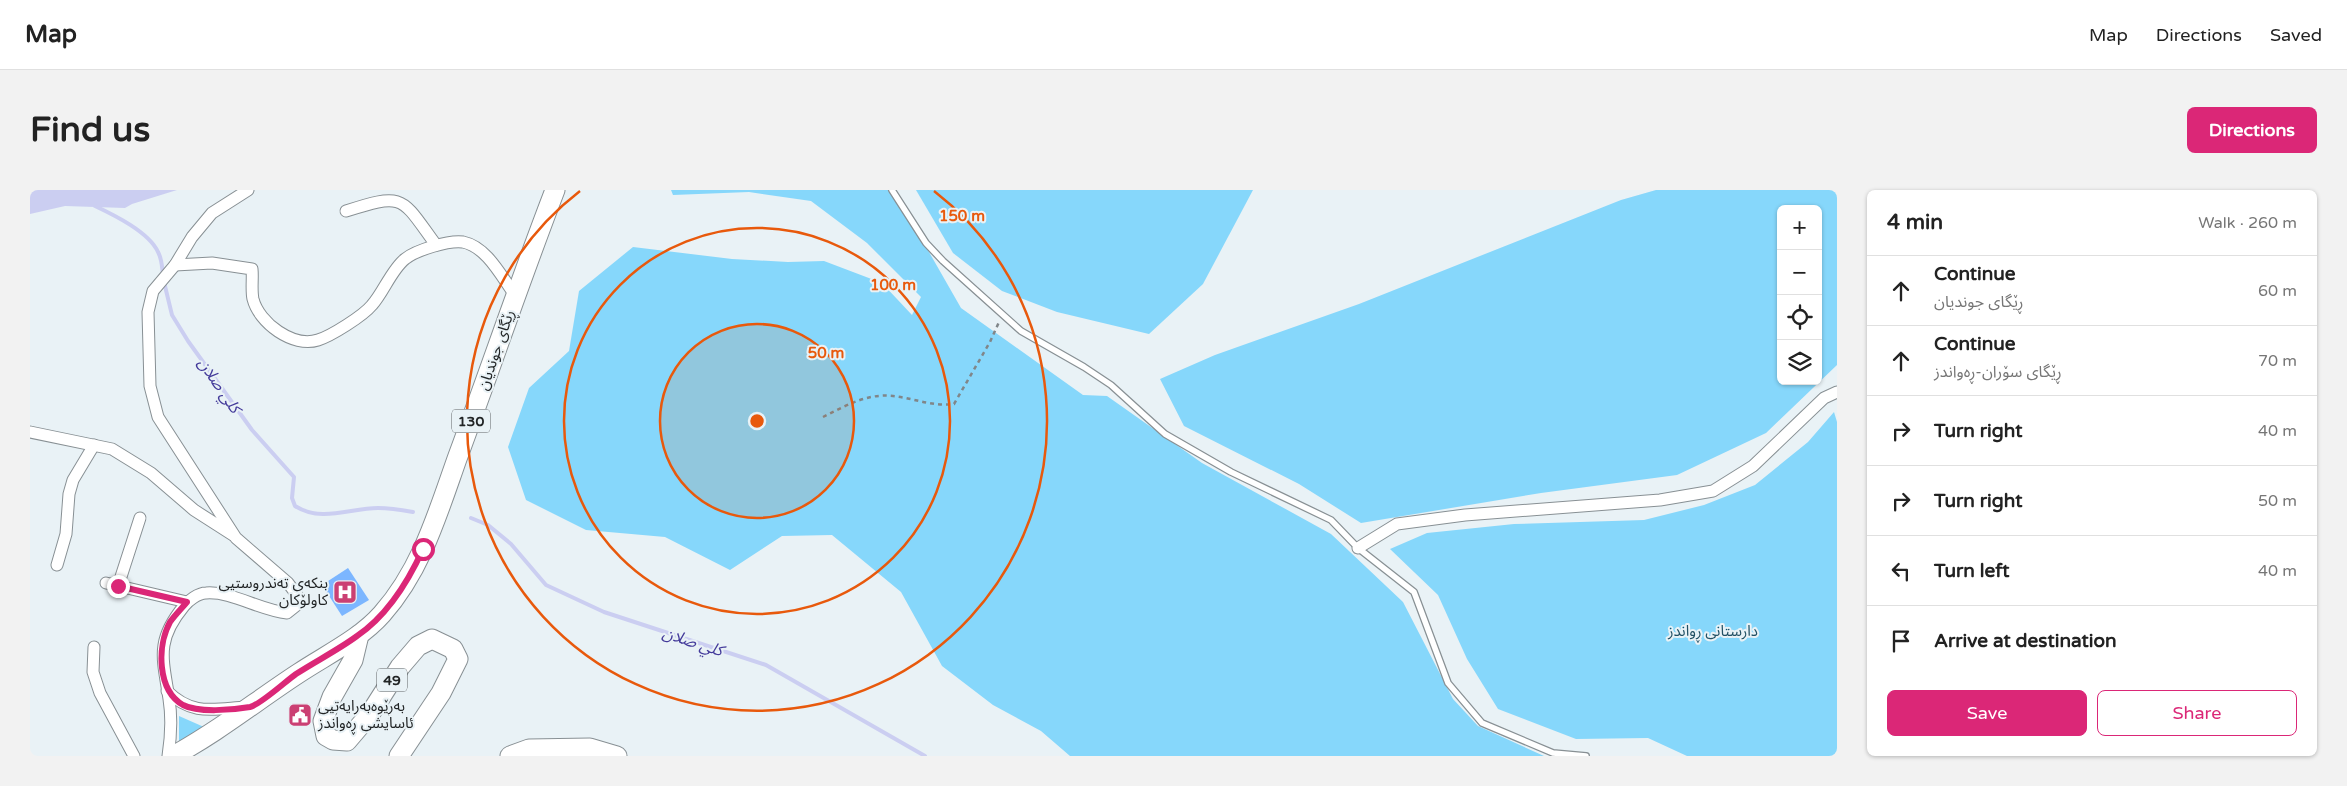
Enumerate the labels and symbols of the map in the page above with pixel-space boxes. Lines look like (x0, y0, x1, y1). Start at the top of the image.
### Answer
text: 150 m (939, 207, 985, 225)
text: 100 m (870, 276, 916, 294)
street label: ڕێگای جوندیان (474, 307, 521, 394)
text: 50 m (808, 344, 844, 362)
water label: كلي صلان (191, 354, 247, 421)
road number: 130 (452, 410, 490, 432)
centre of rings (748, 412, 766, 430)
route start (412, 538, 435, 561)
place label: بنکەی تەندروستیی کاولۆکان (219, 574, 329, 609)
route end (107, 575, 130, 598)
hospital icon: بنکەی تەندروستیی کاولۆکان (332, 579, 358, 605)
park label: دارستانی ڕواندز (1667, 622, 1758, 643)
water label: كلي صلان (659, 623, 729, 665)
road number: 49 (377, 668, 407, 692)
place label: بەڕێوەبەرایەتیی ئاسایشی ڕەواندز (317, 697, 413, 735)
public building icon: بەڕێوەبەرایەتیی ئاسایشی ڕەواندز (287, 702, 313, 728)

